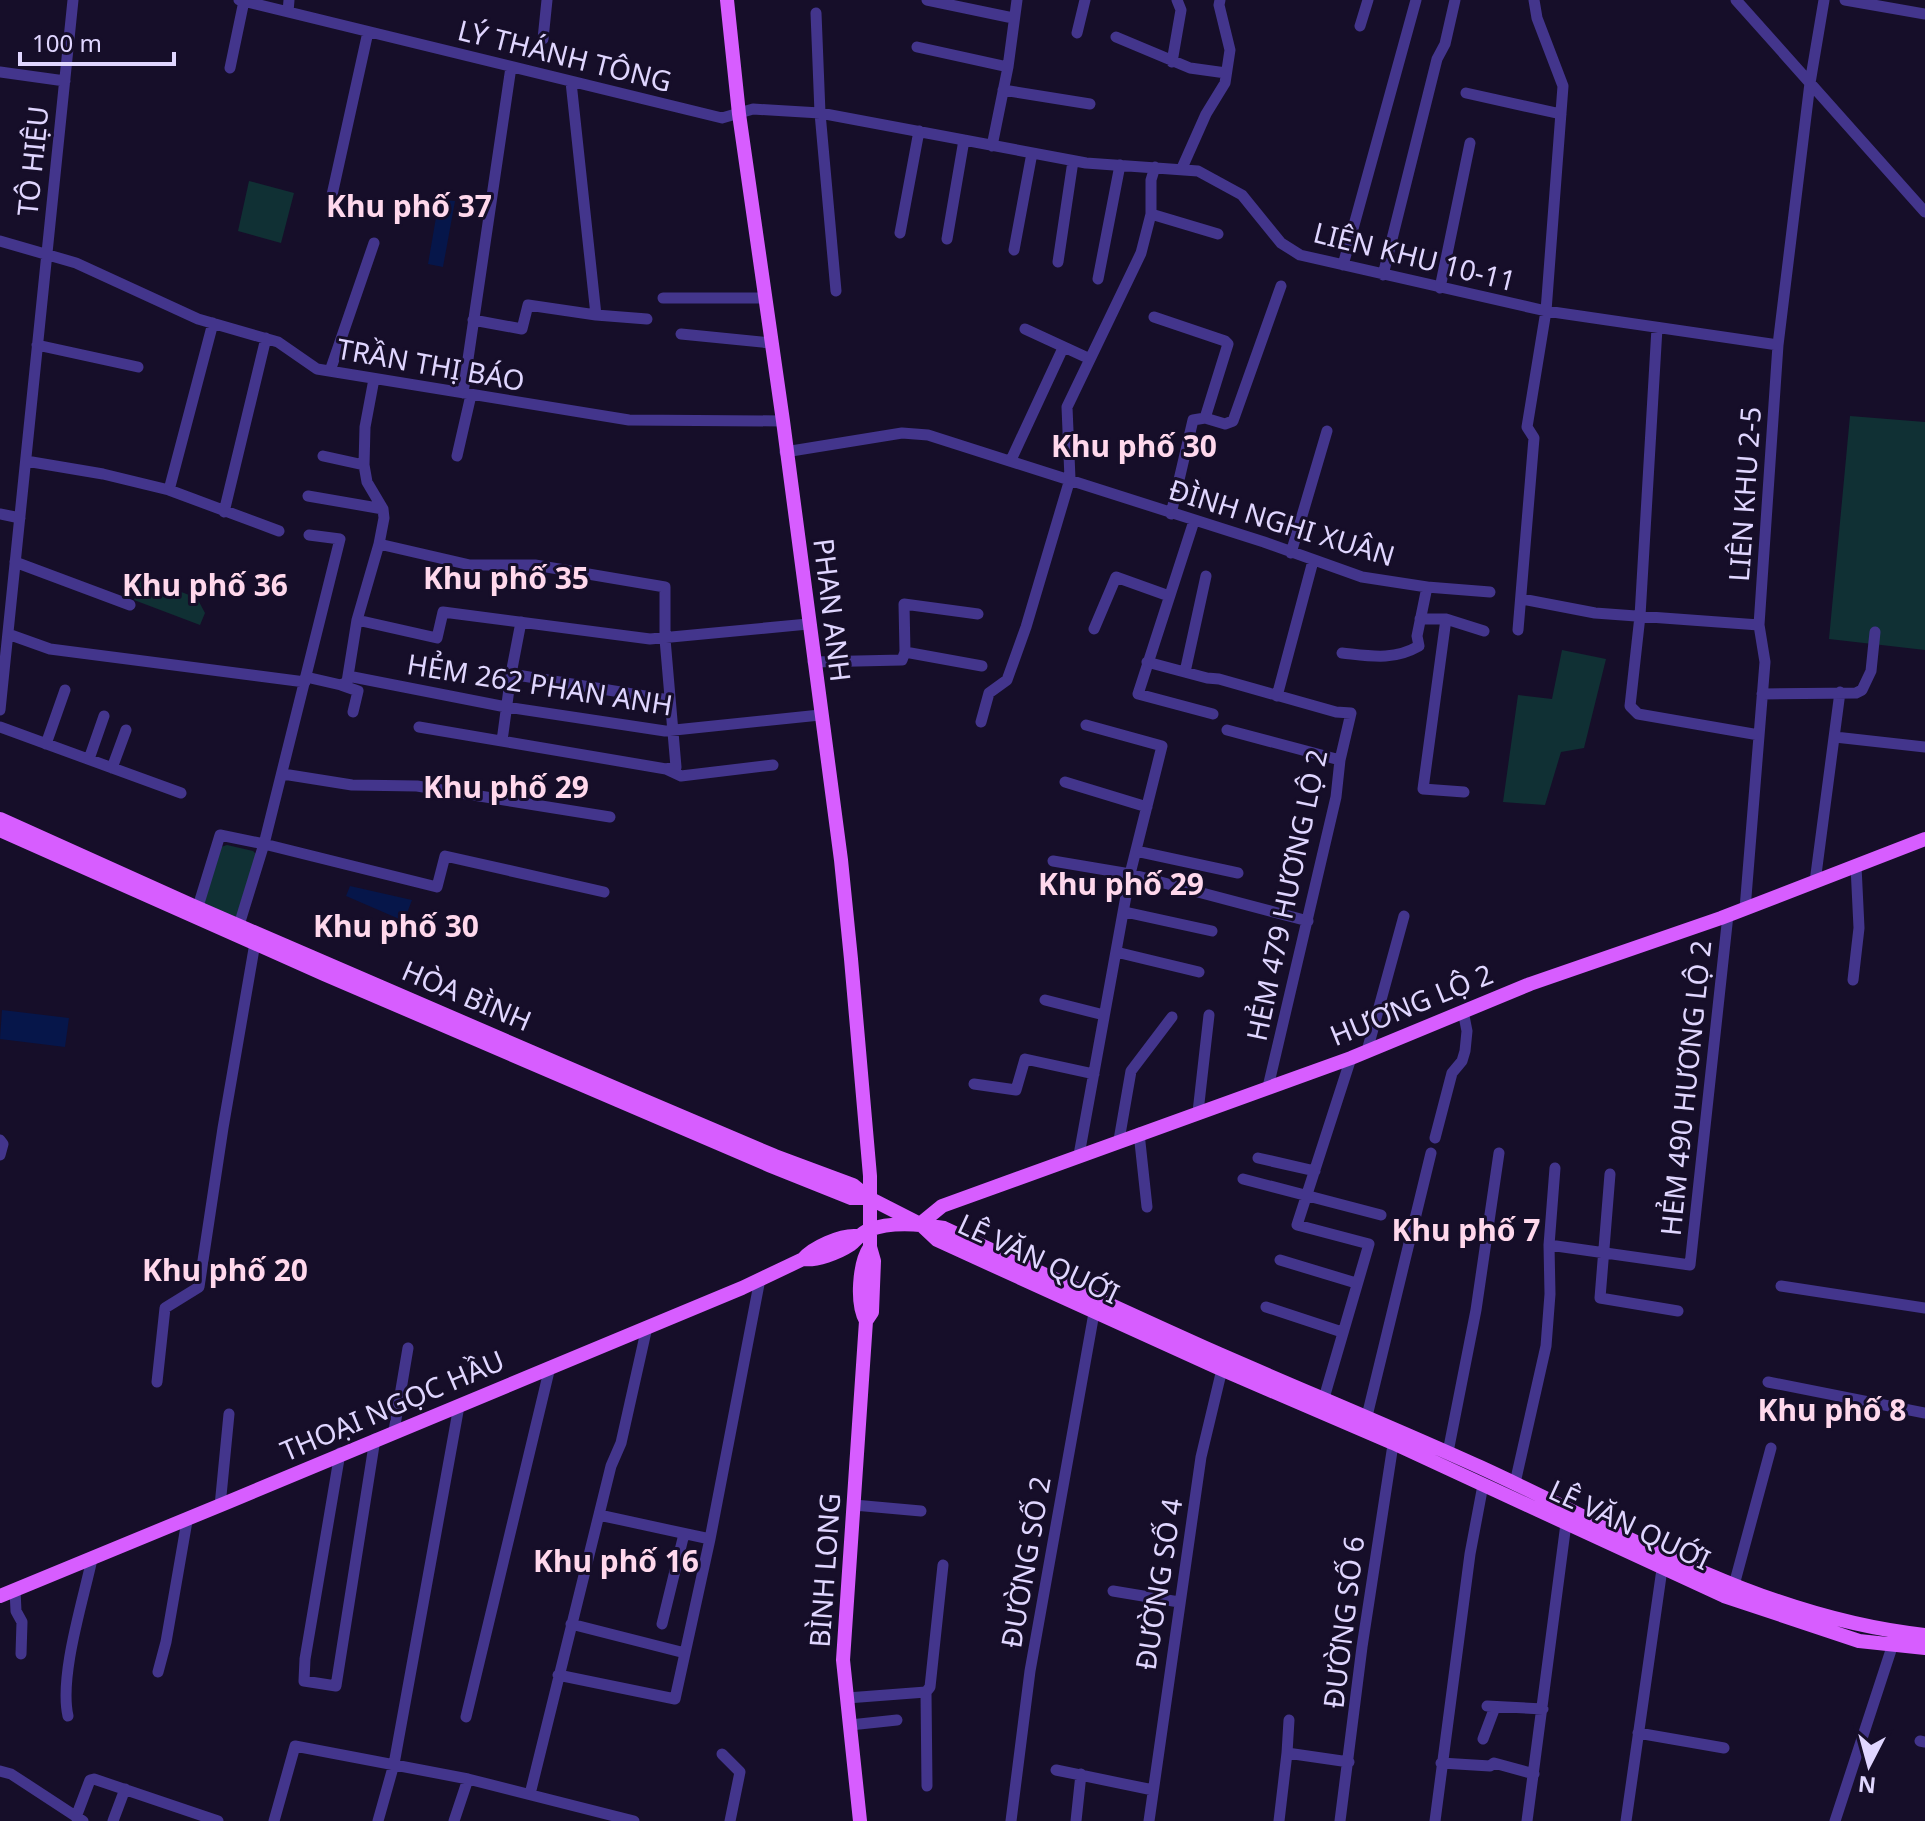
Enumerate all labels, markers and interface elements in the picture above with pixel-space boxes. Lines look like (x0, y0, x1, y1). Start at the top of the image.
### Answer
street label: LÝ THÁNH TÔNG (454, 10, 676, 100)
scale bar (20, 16, 174, 66)
text: 100 m (32, 26, 102, 59)
street label: TÔ HIỆU (7, 104, 57, 218)
district label: Khu phố 37 (326, 185, 492, 226)
street label: LIÊN KHU 10-11 (1310, 213, 1520, 299)
street label: TRẦN THỊ BÁO (334, 329, 528, 399)
street label: LIÊN KHU 2-5 (1719, 405, 1769, 583)
district label: Khu phố 30 (1051, 425, 1217, 466)
street label: ĐÌNH NGHI XUÂN (1164, 470, 1400, 574)
street label: PHAN ANH (805, 536, 861, 684)
district label: Khu phố 35 (423, 557, 589, 598)
district label: Khu phố 36 (122, 564, 288, 605)
street label: HẺM 262 PHAN ANH (404, 644, 676, 724)
street label: HẺM 479 HƯƠNG LỘ 2 (1237, 746, 1335, 1044)
district label: Khu phố 29 (423, 766, 589, 807)
district label: Khu phố 29 (1038, 863, 1204, 904)
district label: Khu phố 30 (313, 905, 479, 946)
street label: HẺM 490 HƯƠNG LỘ 2 (1651, 938, 1719, 1238)
street label: HÒA BÌNH (397, 951, 537, 1039)
street label: HƯƠNG LỘ 2 (1324, 954, 1498, 1054)
street label: LÊ VĂN QUỚI (952, 1204, 1126, 1312)
district label: Khu phố 7 (1392, 1209, 1540, 1250)
district label: Khu phố 20 (142, 1249, 308, 1290)
street label: THOẠI NGỌC HẦU (274, 1341, 510, 1469)
district label: Khu phố 8 (1758, 1389, 1906, 1430)
street label: LÊ VĂN QUỚI (1543, 1470, 1717, 1578)
street label: ĐƯỜNG SỐ 2 (991, 1473, 1059, 1651)
street label: BÌNH LONG (800, 1492, 848, 1648)
street label: ĐƯỜNG SỐ 4 (1126, 1495, 1190, 1673)
street label: ĐƯỜNG SỐ 6 (1314, 1534, 1372, 1710)
district label: Khu phố 16 (533, 1540, 699, 1581)
north arrow (1829, 1725, 1909, 1805)
text: N (1856, 1770, 1877, 1802)

